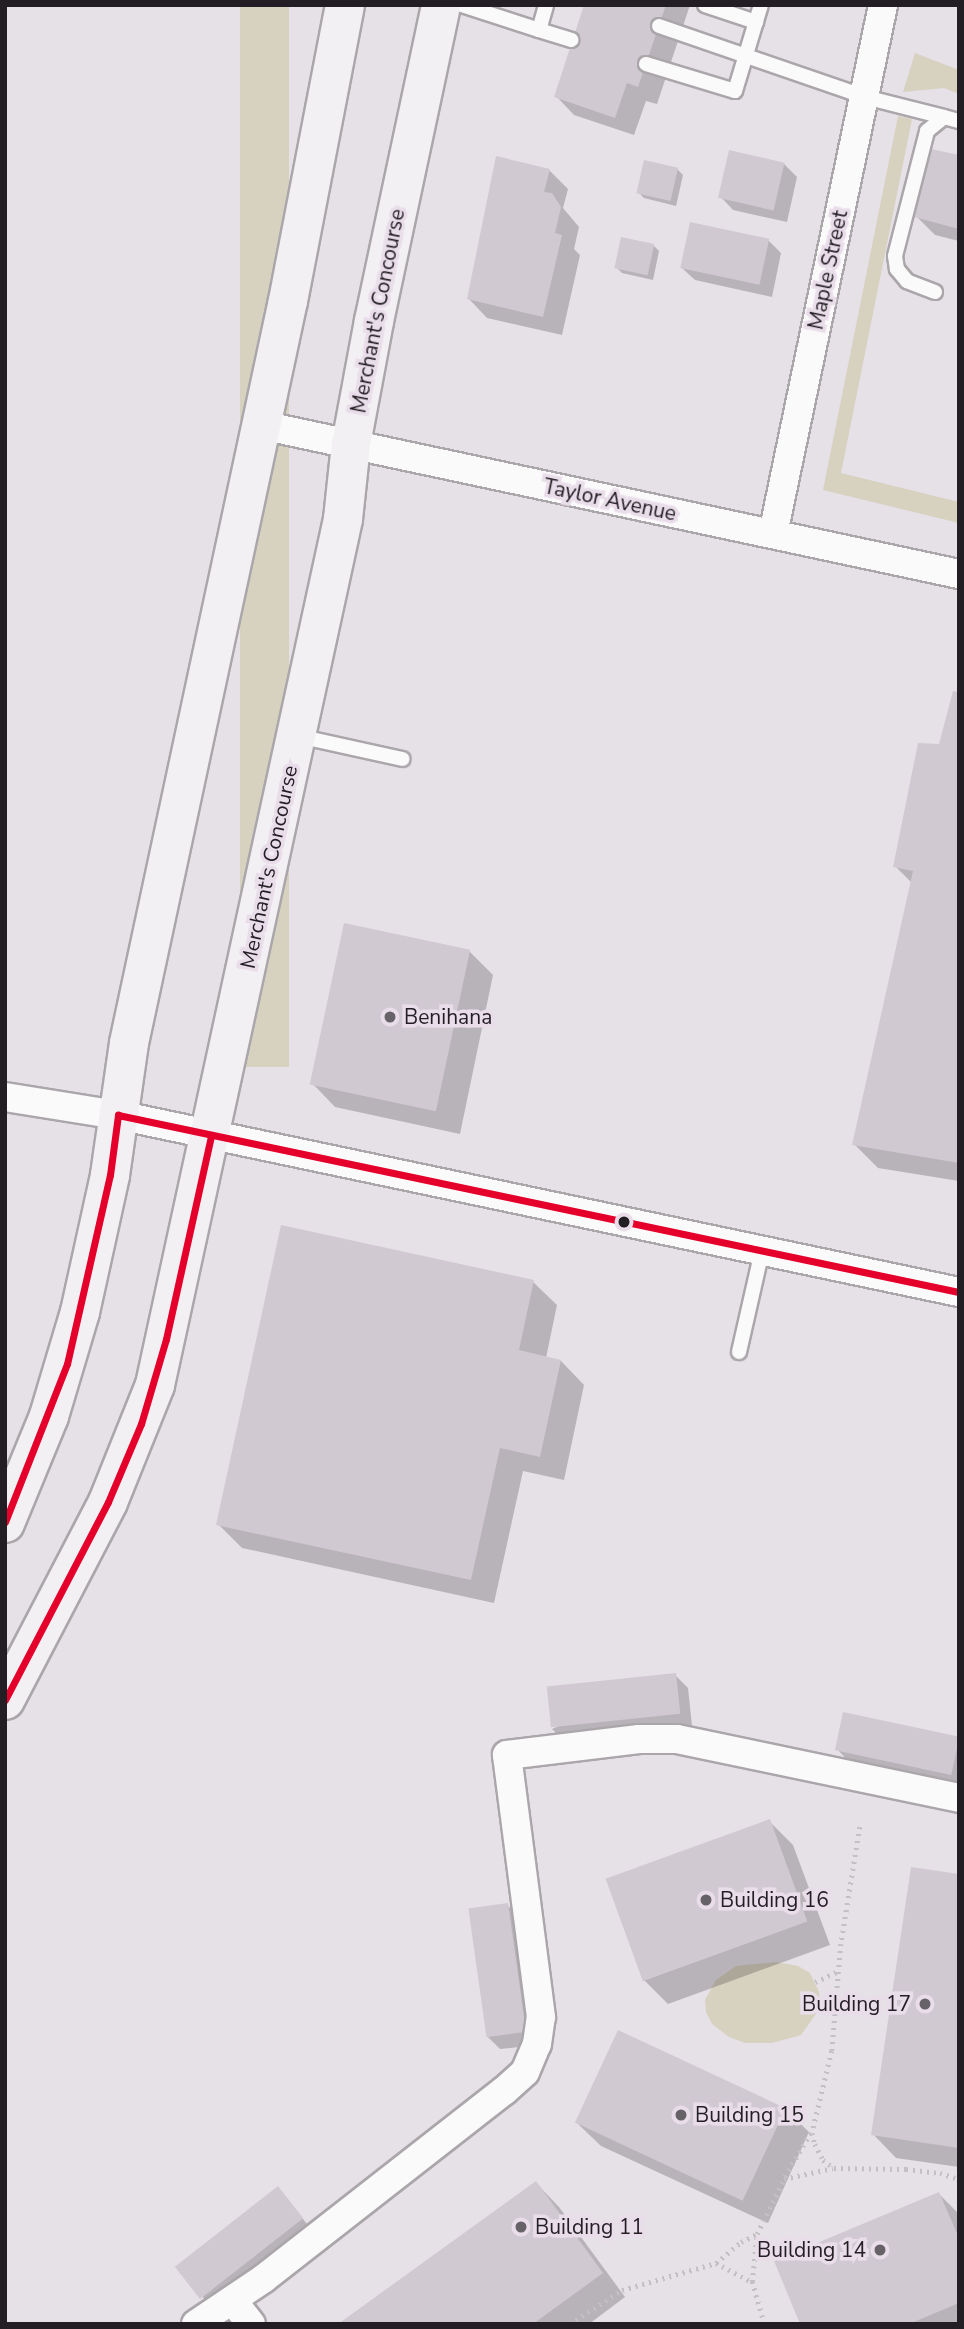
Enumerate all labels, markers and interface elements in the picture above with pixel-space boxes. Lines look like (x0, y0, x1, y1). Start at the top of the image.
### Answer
street label: Merchant's Concourse (346, 207, 410, 415)
street label: Maple Street (803, 208, 853, 332)
street label: Taylor Avenue (541, 474, 679, 526)
street label: Merchant's Concourse (235, 763, 303, 971)
place label: Benihana (404, 1004, 492, 1030)
marker: Benihana (382, 1009, 398, 1025)
unlabelled marker (617, 1215, 631, 1229)
place label: Building 16 (720, 1887, 829, 1913)
marker: Building 16 (698, 1892, 714, 1908)
place label: Building 17 (802, 1991, 911, 2017)
marker: Building 17 (917, 1996, 933, 2012)
place label: Building 15 (695, 2102, 804, 2128)
marker: Building 15 (673, 2107, 689, 2123)
place label: Building 11 (535, 2214, 644, 2240)
marker: Building 11 (513, 2219, 529, 2235)
place label: Building 14 (757, 2237, 866, 2263)
marker: Building 14 (872, 2242, 888, 2258)

